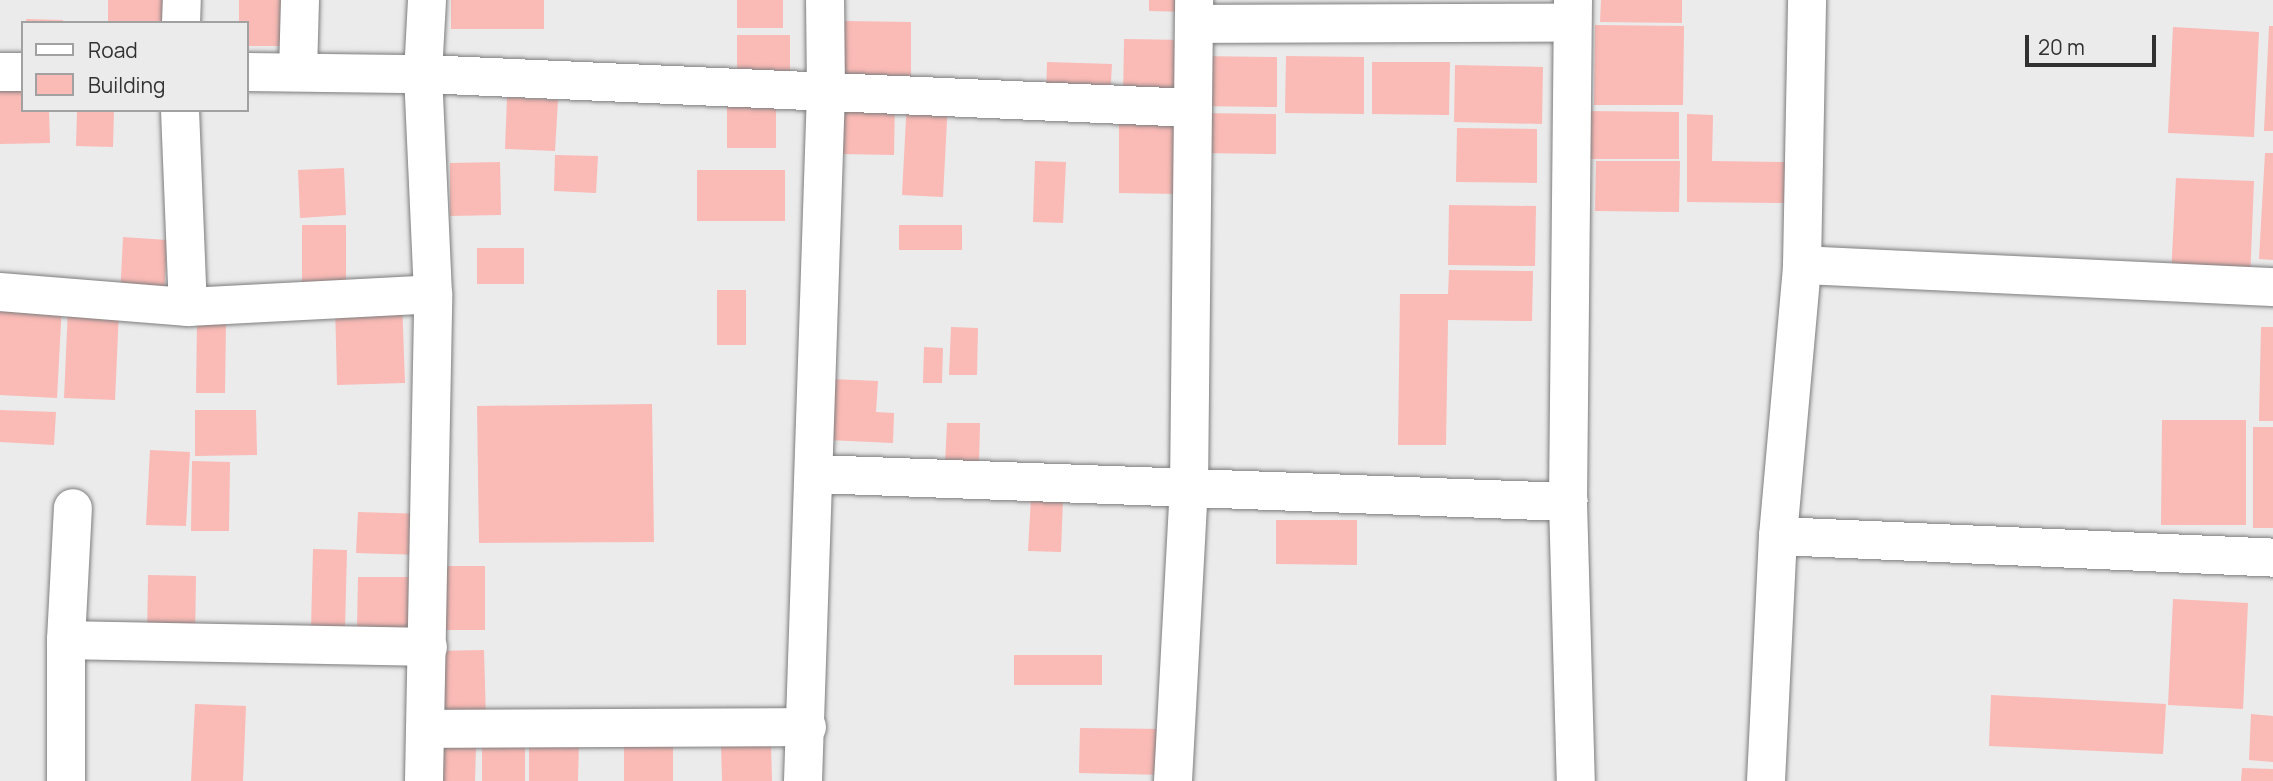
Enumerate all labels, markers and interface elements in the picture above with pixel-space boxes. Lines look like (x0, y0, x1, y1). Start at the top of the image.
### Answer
legend (21, 21, 248, 112)
scale bar (2028, 21, 2159, 65)
text: 20 m (2038, 33, 2085, 61)
text: Road (88, 36, 138, 64)
text: Building (88, 71, 165, 99)

